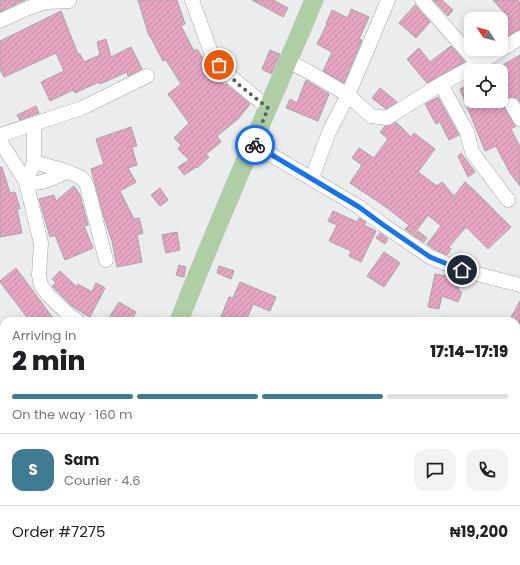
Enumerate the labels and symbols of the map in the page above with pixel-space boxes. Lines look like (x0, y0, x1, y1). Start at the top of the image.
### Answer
north arrow (464, 12, 508, 56)
pin (202, 48, 236, 82)
courier (235, 125, 275, 165)
pin (445, 253, 479, 287)

